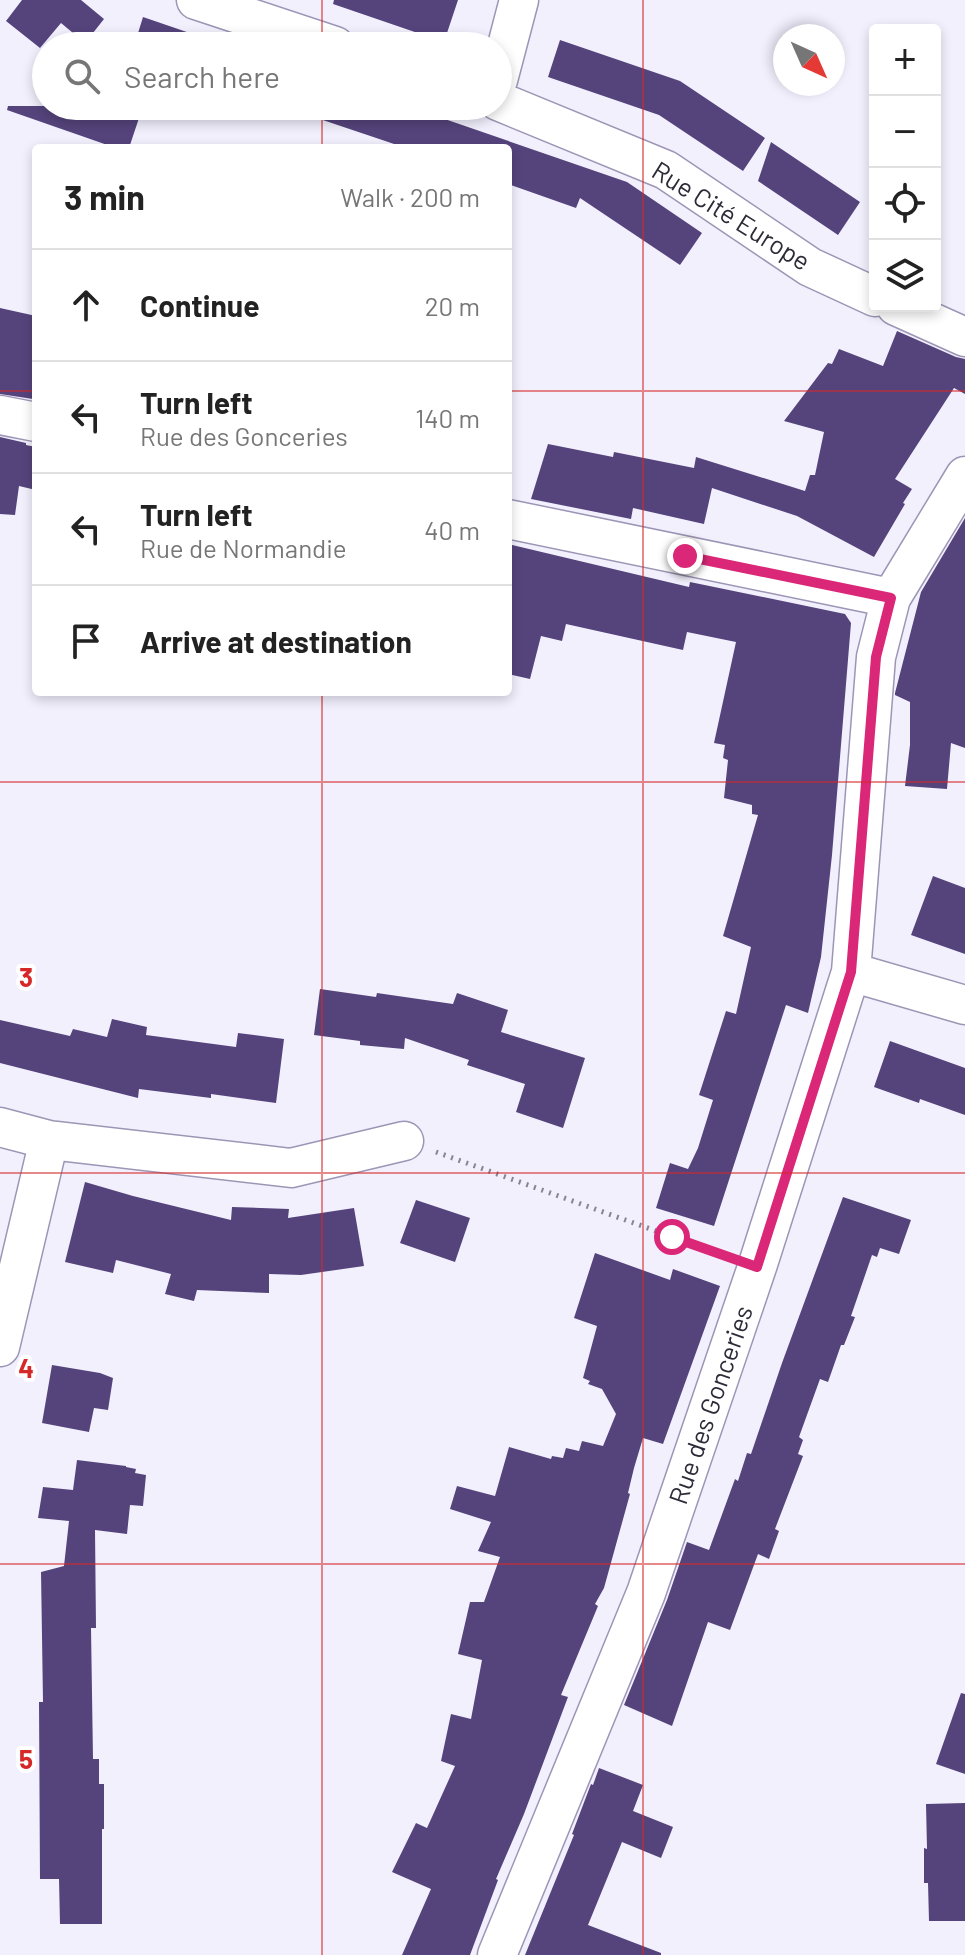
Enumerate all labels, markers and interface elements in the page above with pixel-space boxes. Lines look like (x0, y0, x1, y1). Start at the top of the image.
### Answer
north arrow (773, 24, 845, 96)
map controls (869, 24, 941, 312)
button: + (869, 24, 941, 96)
search box (32, 32, 512, 120)
icon: search (60, 54, 104, 98)
text: Search here (124, 58, 280, 94)
button: − (869, 96, 941, 168)
street label: Rue Cité Europe (647, 154, 817, 276)
button: locate (869, 168, 941, 240)
text: 3 min (64, 176, 145, 217)
text: Walk · 200 m (340, 181, 480, 212)
button: layers (869, 240, 941, 312)
icon: ahead (64, 283, 108, 327)
text: Continue (140, 287, 260, 323)
text: 20 m (425, 290, 480, 321)
text: Turn left (140, 384, 253, 420)
icon: left (64, 395, 108, 439)
text: 140 m (415, 402, 480, 433)
text: Rue des Gonceries (140, 420, 348, 451)
text: Turn left (140, 496, 253, 532)
icon: left (64, 507, 108, 551)
text: 40 m (424, 514, 480, 545)
text: Rue de Normandie (140, 532, 347, 563)
route end (667, 538, 703, 574)
icon: arrive (64, 619, 108, 663)
text: Arrive at destination (140, 623, 412, 659)
text: 3 (19, 961, 33, 992)
route start (654, 1219, 690, 1255)
street label: Rue des Gonceries (661, 1301, 758, 1508)
text: 4 (18, 1352, 34, 1383)
text: 5 (19, 1743, 33, 1774)

